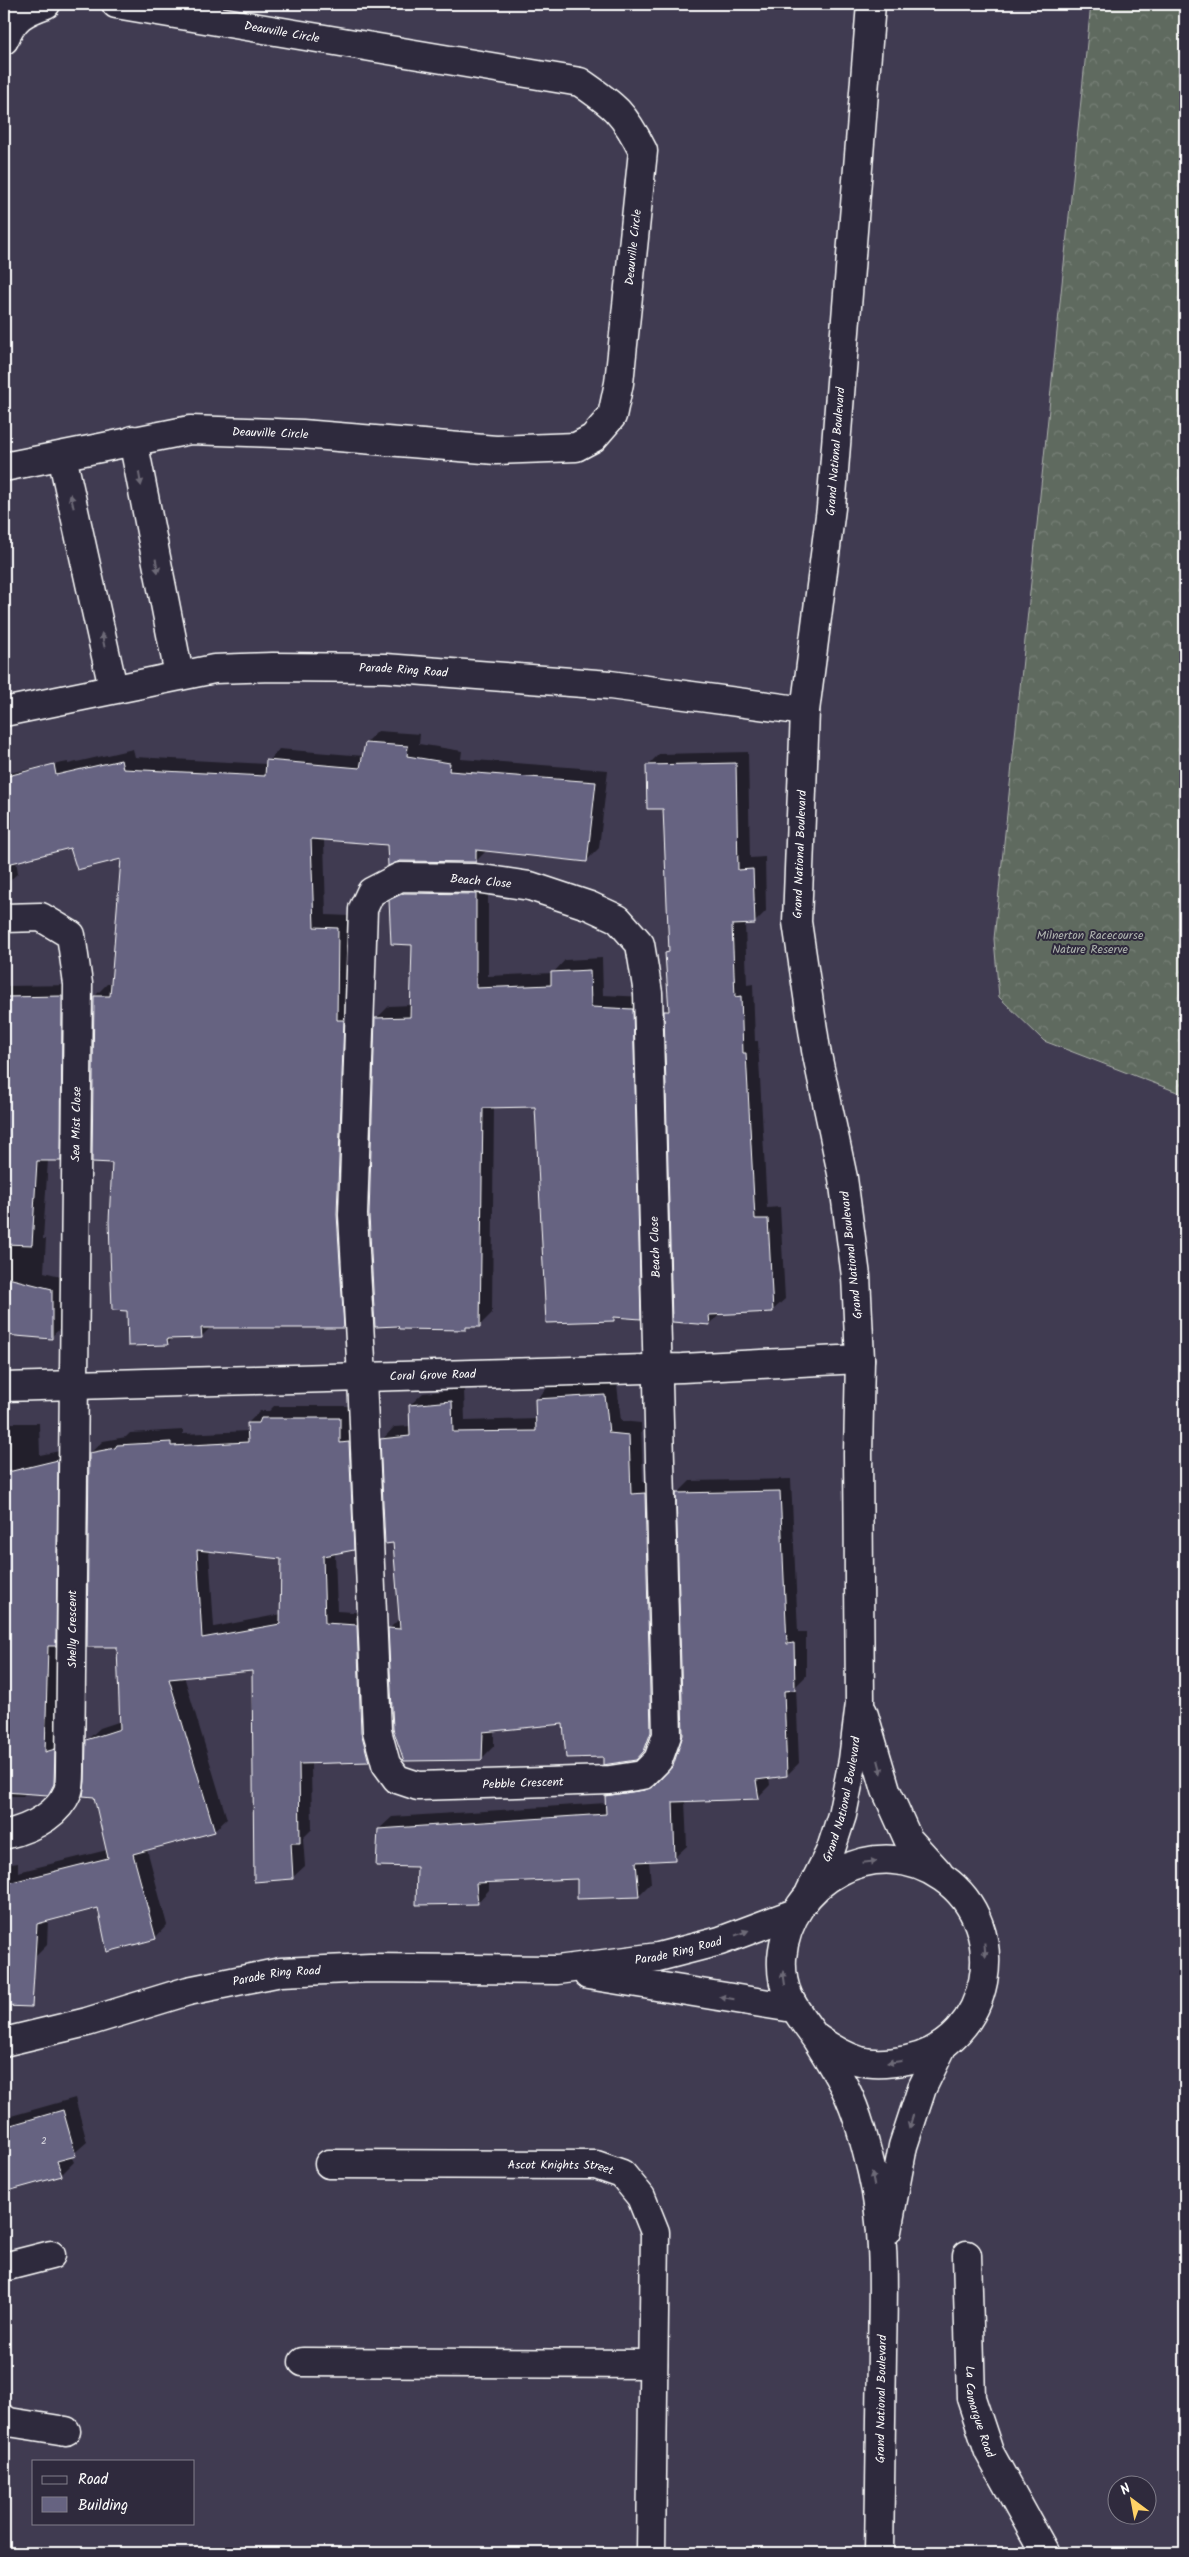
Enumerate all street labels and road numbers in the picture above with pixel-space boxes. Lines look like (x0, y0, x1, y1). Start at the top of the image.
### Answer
street label: Deauville Circle (243, 17, 322, 49)
street label: Deauville Circle (620, 208, 647, 286)
street label: Grand National Boulevard (821, 385, 851, 517)
street label: Deauville Circle (232, 423, 310, 445)
street label: Parade Ring Road (359, 659, 450, 683)
street label: Grand National Boulevard (788, 789, 812, 919)
street label: Beach Close (450, 869, 513, 894)
street label: Sea Mist Close (66, 1086, 87, 1162)
street label: Grand National Boulevard (835, 1189, 868, 1320)
street label: Beach Close (645, 1215, 666, 1278)
street label: Coral Grove Road (390, 1365, 477, 1386)
street label: Shelly Crescent (63, 1590, 82, 1668)
street label: Grand National Boulevard (817, 1734, 866, 1865)
street label: Pebble Crescent (482, 1773, 564, 1794)
street label: Parade Ring Road (634, 1932, 725, 1970)
street label: Parade Ring Road (231, 1961, 322, 1992)
street label: Ascot Knights Street (508, 2156, 616, 2180)
street label: Grand National Boulevard (871, 2334, 892, 2463)
street label: La Camargue Road (960, 2365, 1000, 2462)

